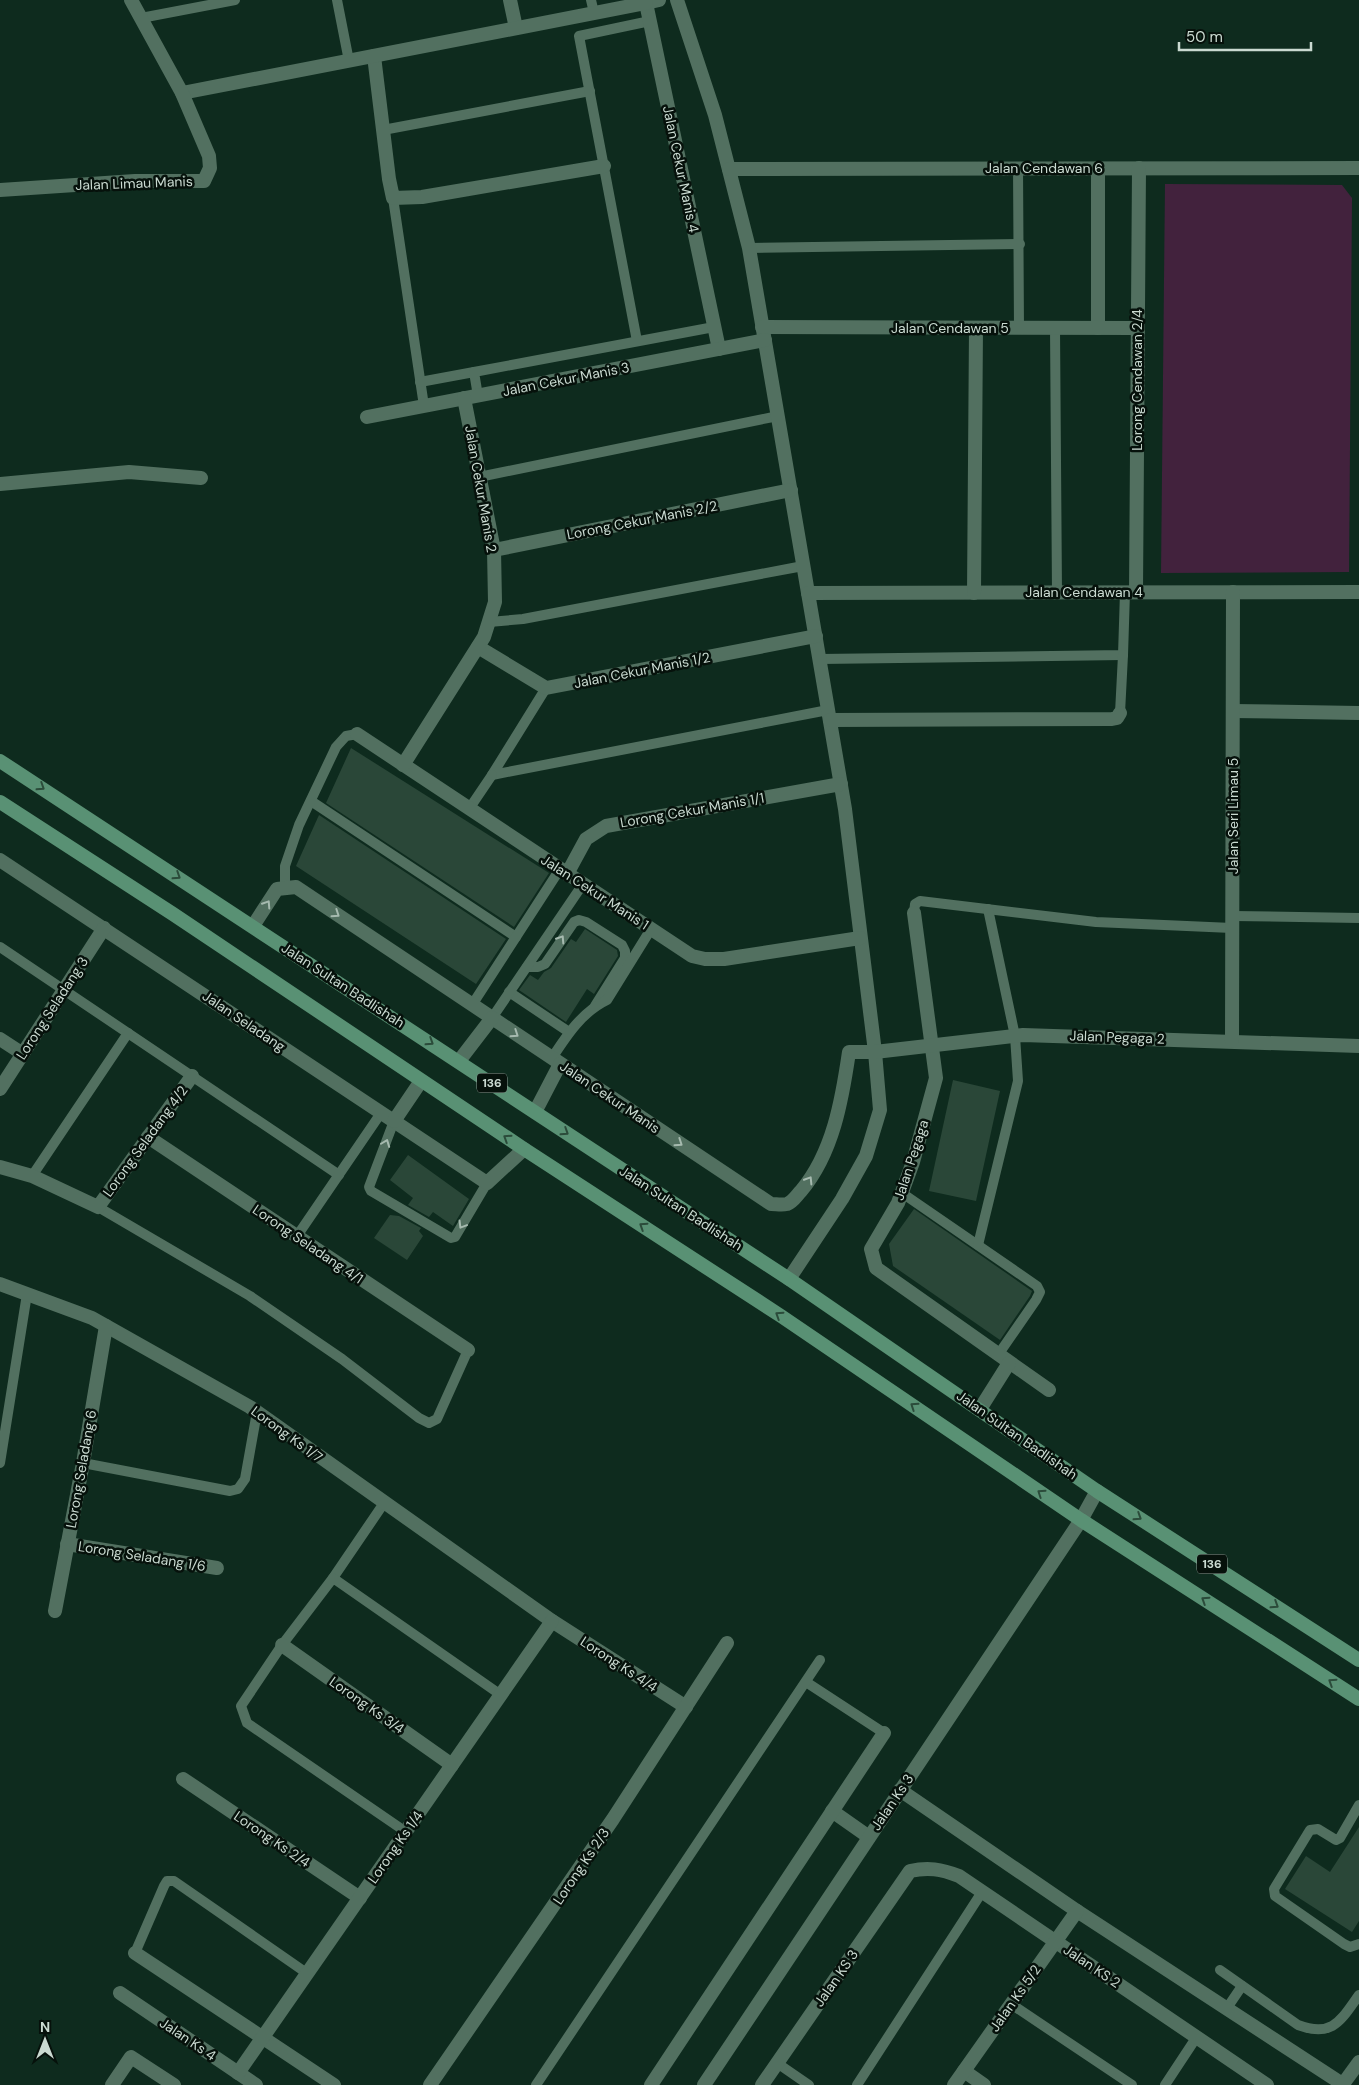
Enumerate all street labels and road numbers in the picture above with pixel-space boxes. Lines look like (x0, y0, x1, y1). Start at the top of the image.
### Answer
street label: Jalan Cekur Manis 4 (659, 104, 703, 235)
street label: Jalan Cendawan 6 (985, 159, 1103, 177)
street label: Jalan Limau Manis (75, 172, 193, 194)
street label: Lorong Cendawan 2/4 (1128, 309, 1146, 451)
street label: Jalan Cendawan 5 (891, 319, 1009, 337)
street label: Jalan Cekur Manis 3 (501, 358, 631, 400)
street label: Jalan Cekur Manis 2 (461, 424, 501, 554)
street label: Lorong Cekur Manis 2/2 (565, 497, 719, 543)
street label: Jalan Cendawan 4 (1025, 583, 1143, 601)
street label: Jalan Cekur Manis 1/2 (572, 648, 712, 692)
street label: Jalan Seri Limau 5 (1224, 758, 1242, 874)
street label: Lorong Cekur Manis 1/1 (619, 788, 765, 832)
street label: Jalan Cekur Manis 1 (538, 850, 652, 934)
street label: Jalan Sultan Badlishah (278, 938, 408, 1032)
street label: Lorong Seladang 3 (12, 953, 92, 1063)
street label: Jalan Seladang (199, 987, 289, 1055)
street label: Jalan Pegaga 2 (1069, 1026, 1165, 1048)
street label: Jalan Cekur Manis (557, 1057, 663, 1137)
road number: 136 (477, 1074, 507, 1092)
street label: Lorong Seladang 4/2 (99, 1082, 191, 1200)
street label: Jalan Pegaga (890, 1117, 932, 1203)
street label: Jalan Sultan Badlishah (616, 1161, 746, 1255)
street label: Lorong Seladang 4/1 (249, 1200, 367, 1288)
street label: Jalan Sultan Badlishah (953, 1387, 1081, 1483)
street label: Lorong Ks 1/7 (248, 1402, 326, 1466)
street label: Lorong Seladang 6 (62, 1408, 100, 1530)
street label: Lorong Seladang 1/6 (77, 1537, 207, 1575)
road number: 136 (1197, 1555, 1227, 1574)
street label: Lorong Ks 4/4 (577, 1632, 661, 1696)
street label: Lorong Ks 3/4 (326, 1673, 408, 1738)
street label: Jalan Ks 3 (867, 1770, 917, 1834)
street label: Lorong Ks 2/4 (230, 1807, 314, 1871)
street label: Lorong Ks 1/4 (363, 1807, 427, 1887)
street label: Lorong Ks 2/3 (549, 1824, 613, 1908)
street label: Jalan KS 2 (1060, 1940, 1124, 1992)
street label: Jalan KS 3 (810, 1946, 862, 2010)
street label: Jalan Ks 5/2 (985, 1961, 1045, 2035)
street label: Jalan Ks 4 (156, 2014, 220, 2065)

